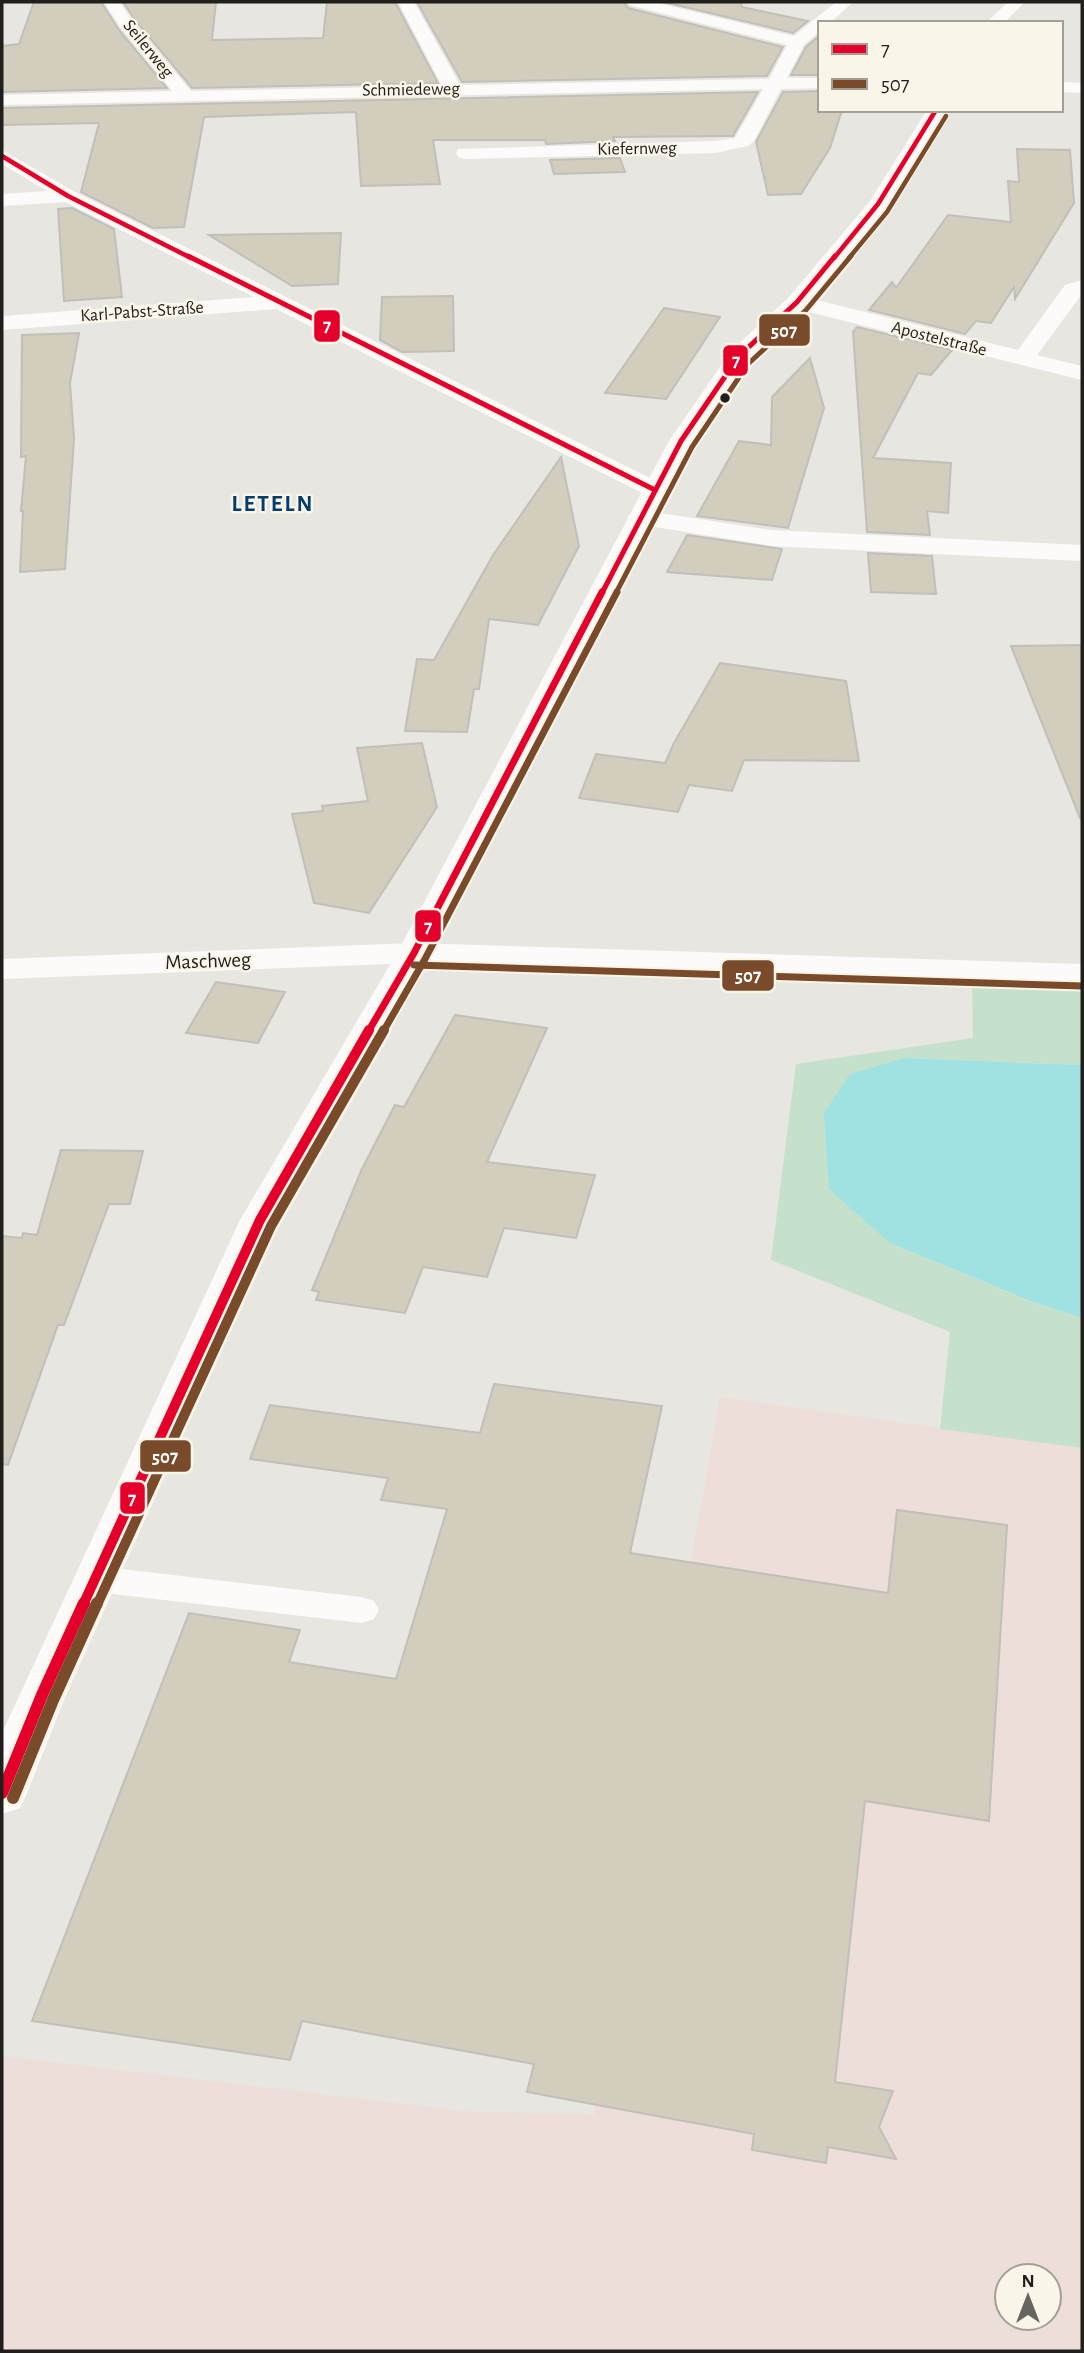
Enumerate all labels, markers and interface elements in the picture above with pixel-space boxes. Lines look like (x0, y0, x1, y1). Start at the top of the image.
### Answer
street label: Seilerweg (120, 17, 177, 81)
legend (818, 21, 1063, 112)
text: 7 (881, 39, 890, 60)
text: 507 (881, 74, 910, 95)
street label: Schmiedeweg (362, 80, 460, 100)
street label: Kiefernweg (597, 139, 677, 159)
street label: Karl-Pabst-Straße (80, 299, 204, 325)
line badge: 7 (313, 309, 341, 343)
line badge: 507 (758, 313, 811, 347)
text: 7 (323, 317, 331, 336)
street label: Apostelstraße (889, 318, 989, 360)
text: 507 (771, 322, 797, 341)
line badge: 7 (722, 344, 749, 377)
text: 7 (732, 352, 740, 371)
unlabelled marker (718, 391, 732, 405)
district label: LETELN (232, 493, 314, 516)
line badge: 7 (414, 909, 442, 943)
text: 7 (424, 918, 432, 937)
street label: Maschweg (165, 949, 252, 973)
line badge: 507 (721, 959, 775, 992)
text: 507 (735, 967, 761, 986)
line badge: 507 (139, 1439, 192, 1473)
text: 507 (152, 1448, 178, 1467)
line badge: 7 (119, 1481, 146, 1515)
text: 7 (128, 1490, 136, 1509)
north arrow (993, 2262, 1063, 2332)
text: N (1021, 2272, 1035, 2291)

